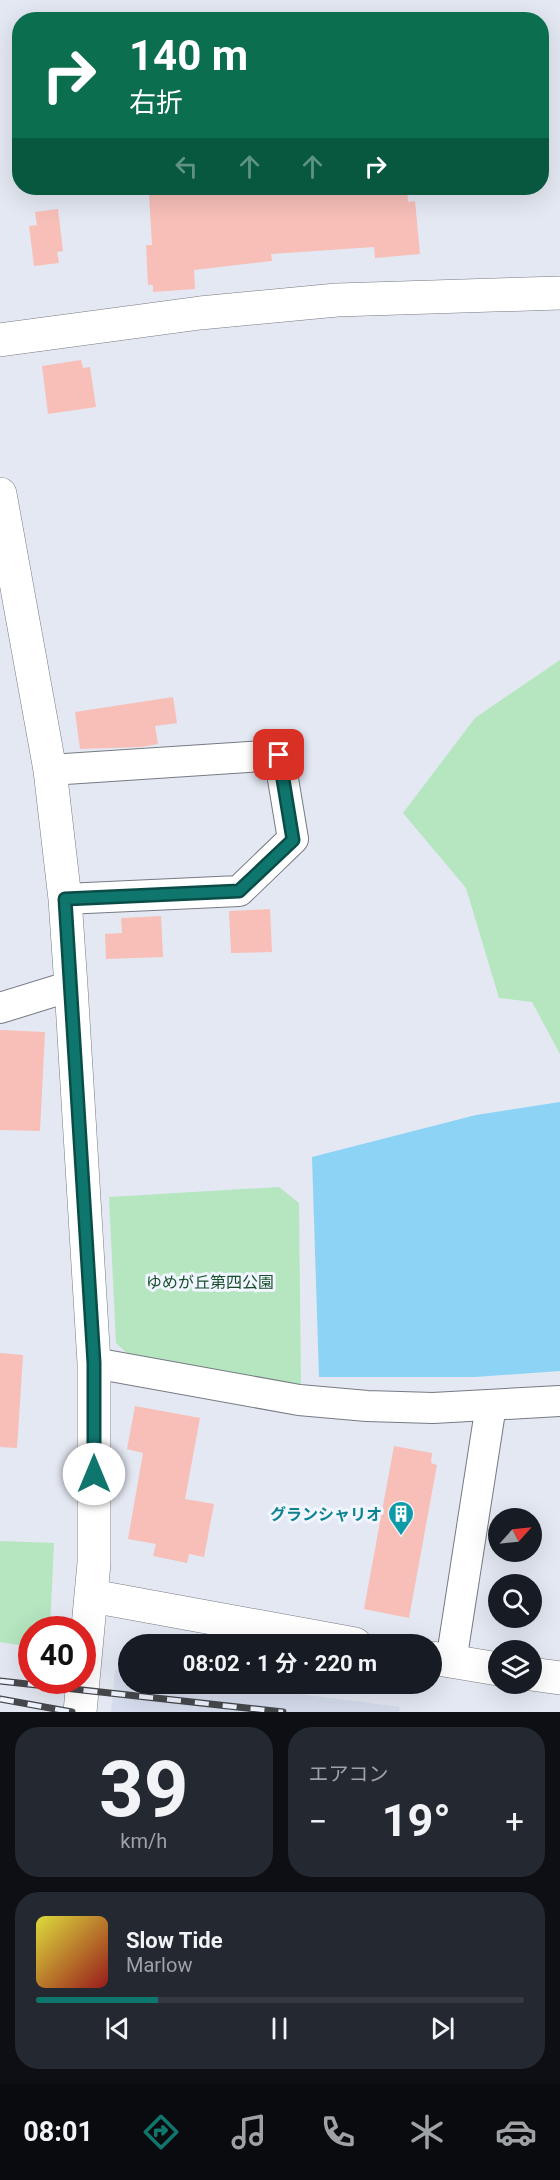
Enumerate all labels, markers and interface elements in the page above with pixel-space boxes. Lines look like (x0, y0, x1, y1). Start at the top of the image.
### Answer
text: 140 m (129, 31, 248, 80)
icon: right (30, 36, 108, 114)
text: 右折 (129, 87, 183, 119)
icon: left (170, 150, 203, 183)
icon: ahead (233, 150, 266, 183)
icon: ahead (296, 150, 329, 183)
icon: right (359, 150, 392, 183)
pin (253, 729, 304, 780)
icon: arrive (262, 738, 295, 771)
park label: ゆめが丘第四公園 (146, 1273, 274, 1292)
position arrow (62, 1442, 126, 1506)
building icon: グランシャリオ (386, 1499, 416, 1537)
place label: グランシャリオ (270, 1505, 382, 1524)
north arrow (488, 1508, 542, 1562)
map controls (488, 1508, 542, 1694)
button: search (488, 1574, 542, 1628)
speed limit sign: 40 (18, 1616, 96, 1694)
button: layers (488, 1640, 542, 1694)
text: 08:02 · 1 分 · 220 m (183, 1651, 377, 1676)
text: 39 (99, 1744, 189, 1835)
text: エアコン (309, 1762, 389, 1786)
text: 19° (382, 1794, 451, 1847)
text: − (309, 1802, 327, 1841)
text: + (505, 1802, 524, 1841)
text: km/h (120, 1829, 167, 1853)
text: Slow Tide (126, 1928, 223, 1953)
text: Marlow (126, 1953, 192, 1977)
icon: previous (101, 2012, 134, 2045)
icon: pause (263, 2012, 296, 2045)
icon: next (426, 2012, 459, 2045)
icon: directions (140, 2111, 182, 2153)
icon: music (228, 2111, 270, 2153)
icon: phone (317, 2111, 359, 2153)
icon: climate (406, 2111, 448, 2153)
icon: car (495, 2111, 537, 2153)
text: 08:01 (23, 2116, 93, 2148)

